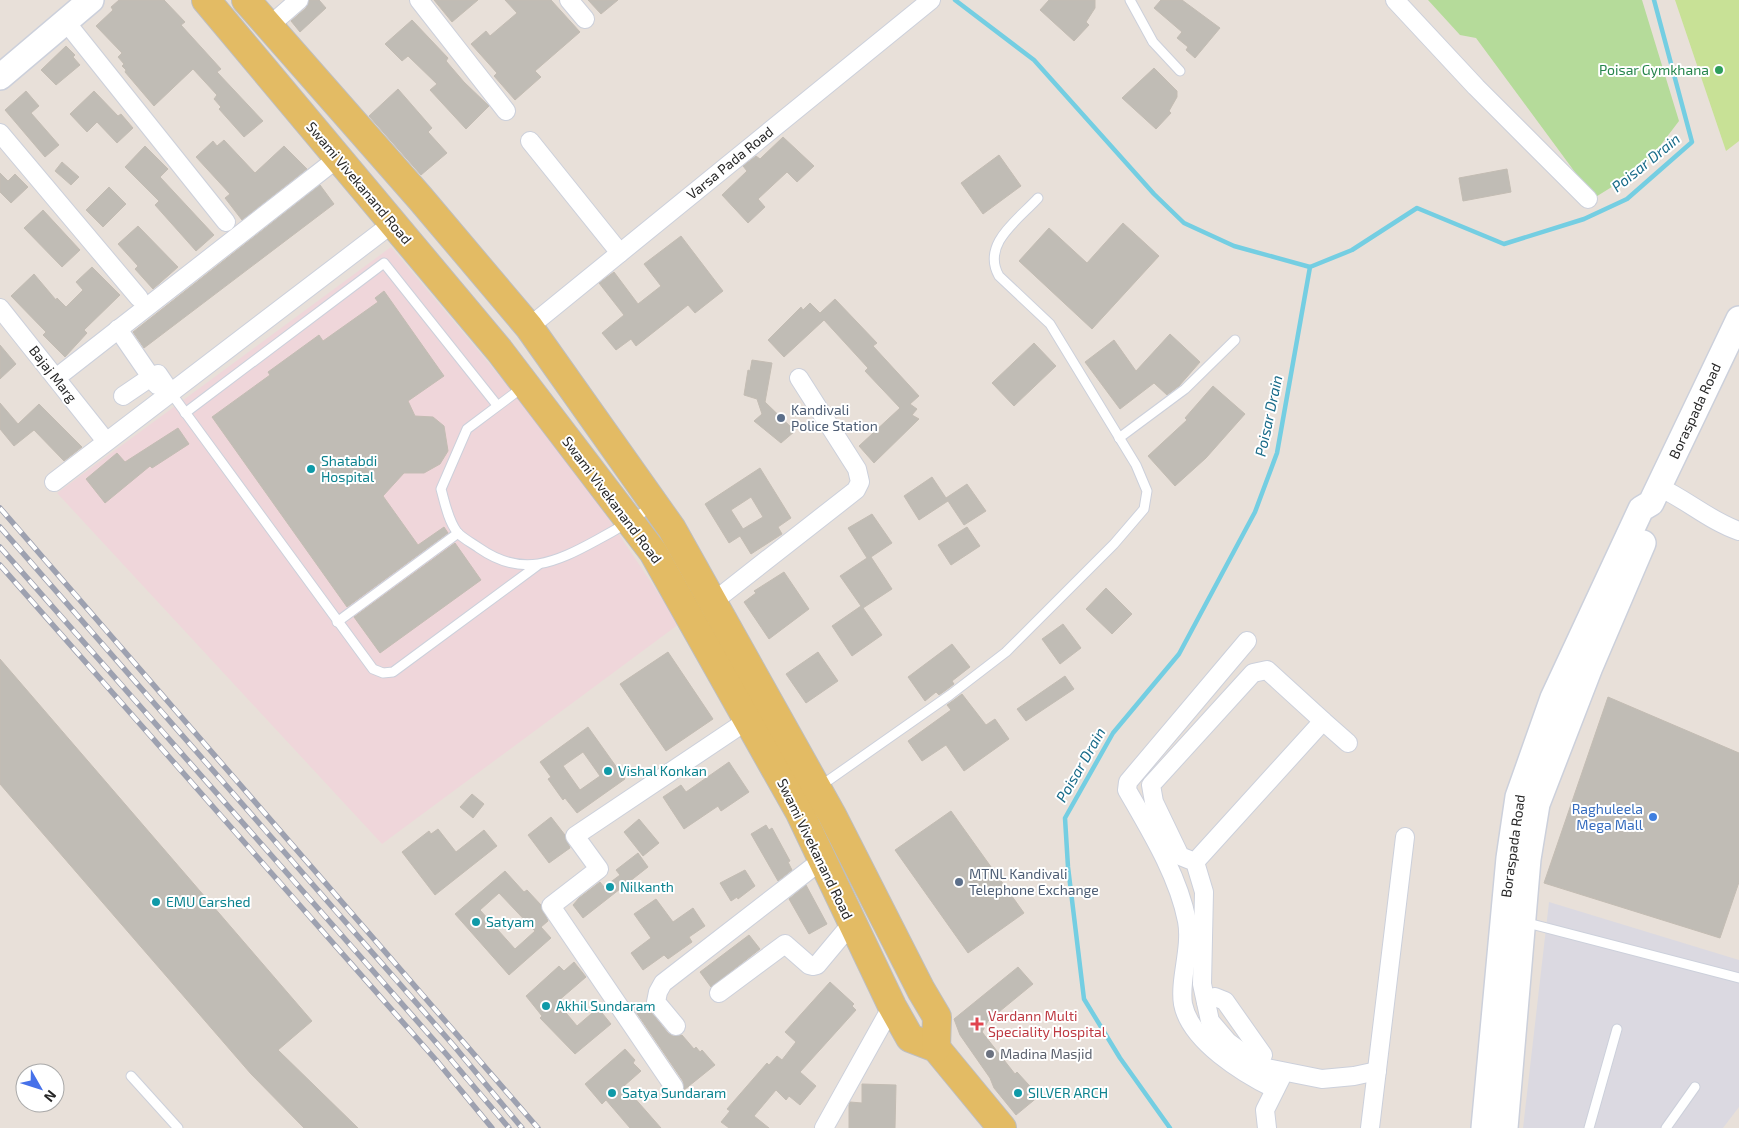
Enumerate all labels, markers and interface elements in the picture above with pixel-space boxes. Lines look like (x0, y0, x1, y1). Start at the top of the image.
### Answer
place label: Poisar Gymkhana (1599, 61, 1709, 78)
marker: Poisar Gymkhana (1713, 64, 1725, 76)
street label: Swami Vivekanand Road (303, 118, 416, 247)
street label: Varsa Pada Road (683, 123, 776, 203)
water label: Poisar Drain (1607, 129, 1683, 195)
street label: Bajaj Marg (26, 342, 81, 406)
street label: Boraspada Road (1665, 360, 1724, 461)
water label: Poisar Drain (1251, 373, 1285, 458)
place label: Kandivali Police Station (791, 401, 878, 434)
marker: Kandivali Police Station (775, 412, 787, 424)
street label: Swami Vivekanand Road (559, 433, 666, 567)
place label: Shatabdi Hospital (321, 452, 377, 485)
marker: Shatabdi Hospital (305, 463, 317, 475)
water label: Poisar Drain (1052, 724, 1109, 805)
place label: Vishal Konkan (618, 762, 707, 779)
marker: Vishal Konkan (602, 765, 614, 777)
street label: Swami Vivekanand Road (774, 776, 857, 922)
street label: Boraspada Road (1497, 793, 1528, 899)
place label: Raghuleela Mega Mall (1572, 800, 1644, 833)
marker: Raghuleela Mega Mall (1647, 811, 1659, 823)
place label: MTNL Kandivali Telephone Exchange (969, 865, 1099, 898)
marker: MTNL Kandivali Telephone Exchange (953, 876, 965, 888)
place label: Nilkanth (620, 878, 674, 895)
marker: Nilkanth (604, 881, 616, 893)
place label: EMU Carshed (166, 893, 251, 910)
marker: EMU Carshed (150, 896, 162, 908)
place label: Satyam (486, 913, 534, 930)
marker: Satyam (470, 916, 482, 928)
place label: Akhil Sundaram (556, 997, 656, 1014)
marker: Akhil Sundaram (540, 1000, 552, 1012)
place label: Vardann Multi Speciality Hospital (988, 1007, 1107, 1040)
marker: Vardann Multi Speciality Hospital (970, 1017, 984, 1031)
place label: Madina Masjid (1000, 1045, 1092, 1062)
marker: Madina Masjid (984, 1048, 996, 1060)
north arrow (15, 1063, 65, 1113)
place label: Satya Sundaram (622, 1084, 726, 1101)
place label: SILVER ARCH (1028, 1084, 1108, 1101)
text: N (41, 1087, 60, 1106)
marker: Satya Sundaram (606, 1087, 618, 1099)
marker: SILVER ARCH (1012, 1087, 1024, 1099)

